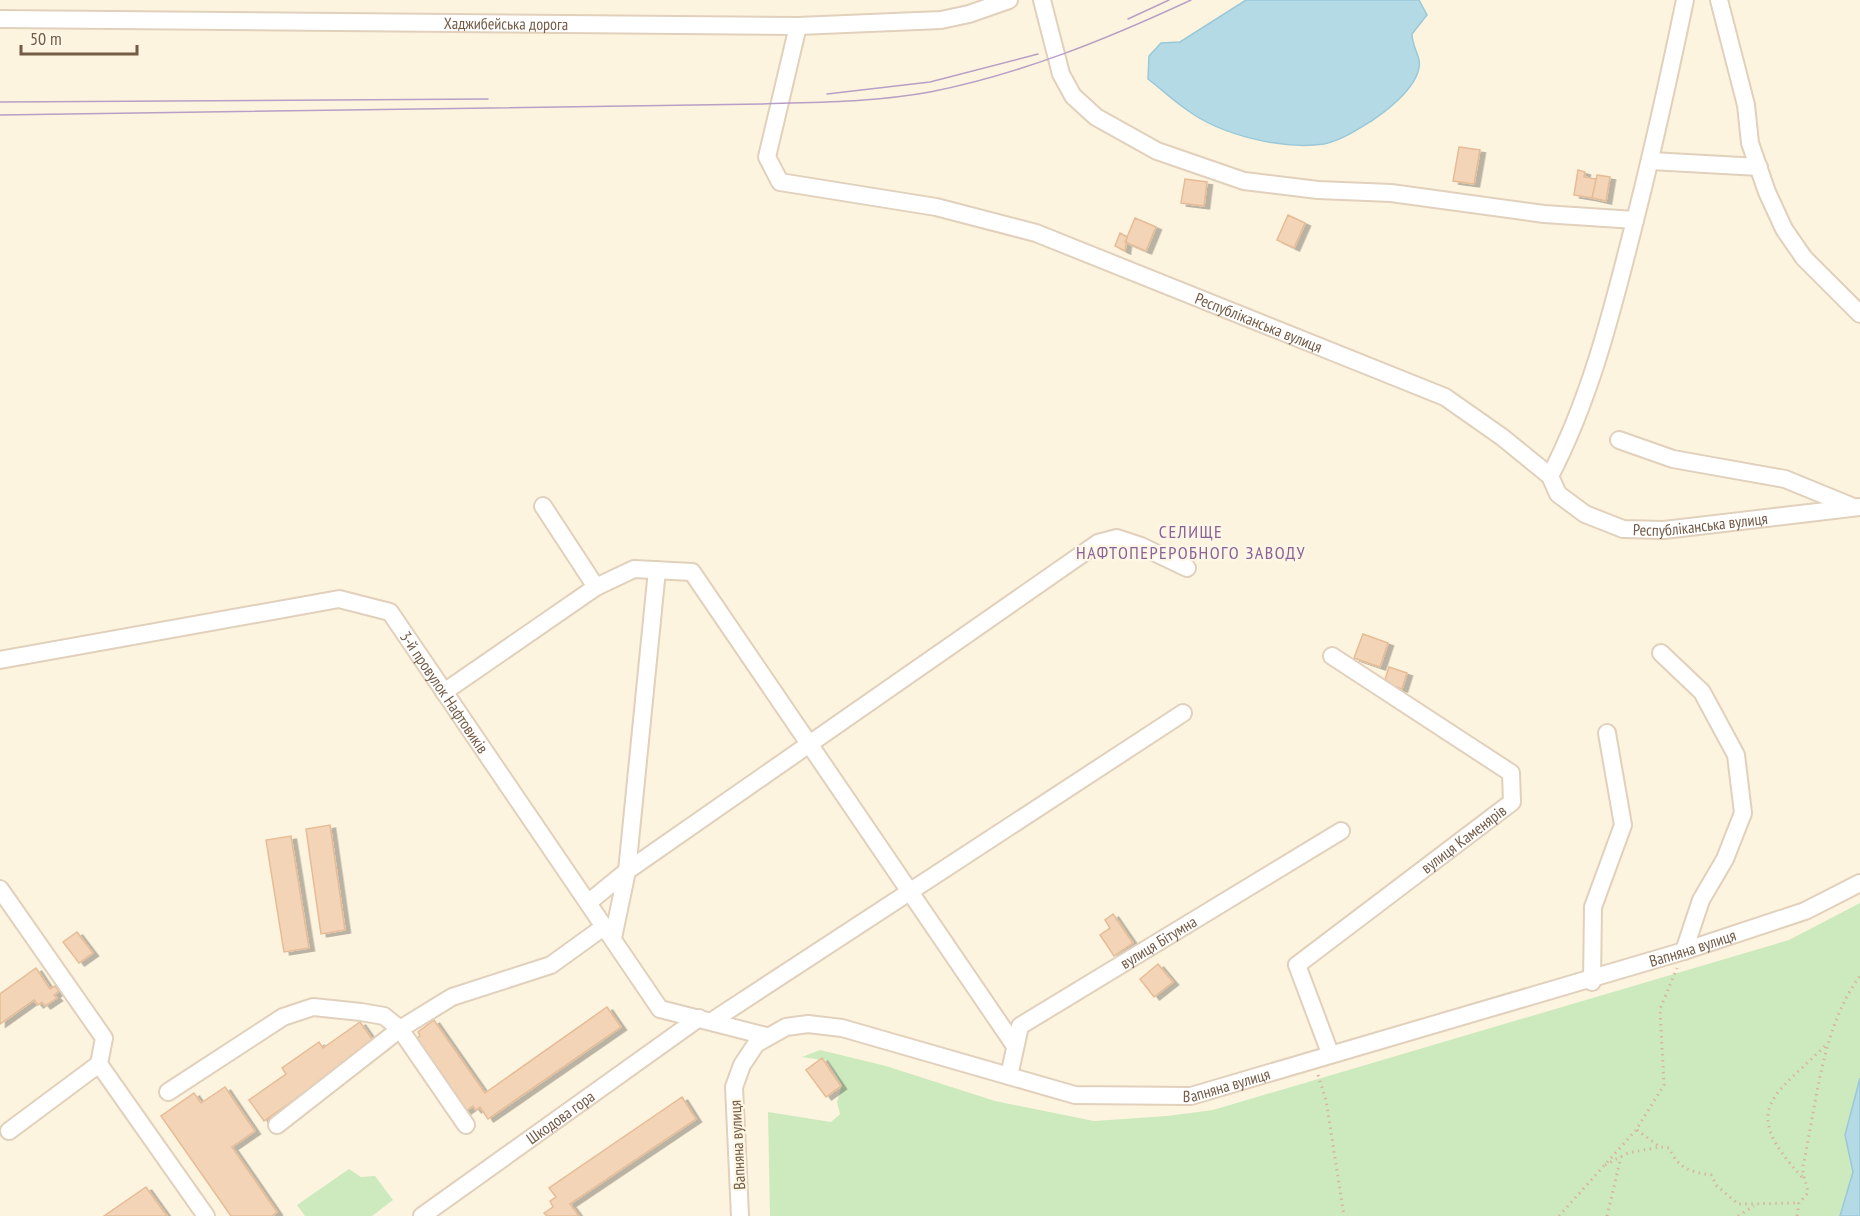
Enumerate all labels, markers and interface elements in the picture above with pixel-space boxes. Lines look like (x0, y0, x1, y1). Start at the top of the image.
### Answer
street label: Хаджибейська дорога (444, 13, 568, 34)
scale bar (21, 18, 136, 56)
text: 50 m (30, 27, 62, 50)
street label: Республіканська вулиця (1192, 288, 1325, 357)
street label: Республіканська вулиця (1633, 508, 1769, 540)
district label: СЕЛИЩЕ НАФТОПЕРЕРОБНОГО ЗАВОДУ (1076, 520, 1306, 564)
street label: 3-й провулок Нафтовиків (396, 627, 493, 757)
street label: вулиця Каменярів (1417, 800, 1510, 877)
street label: вулиця Бітумна (1116, 911, 1200, 973)
street label: Вапняна вулиця (1647, 925, 1738, 971)
street label: Вапняна вулиця (1183, 1063, 1272, 1106)
street label: Шкодова гора (522, 1086, 598, 1148)
street label: Вапняна вулиця (725, 1100, 749, 1190)

